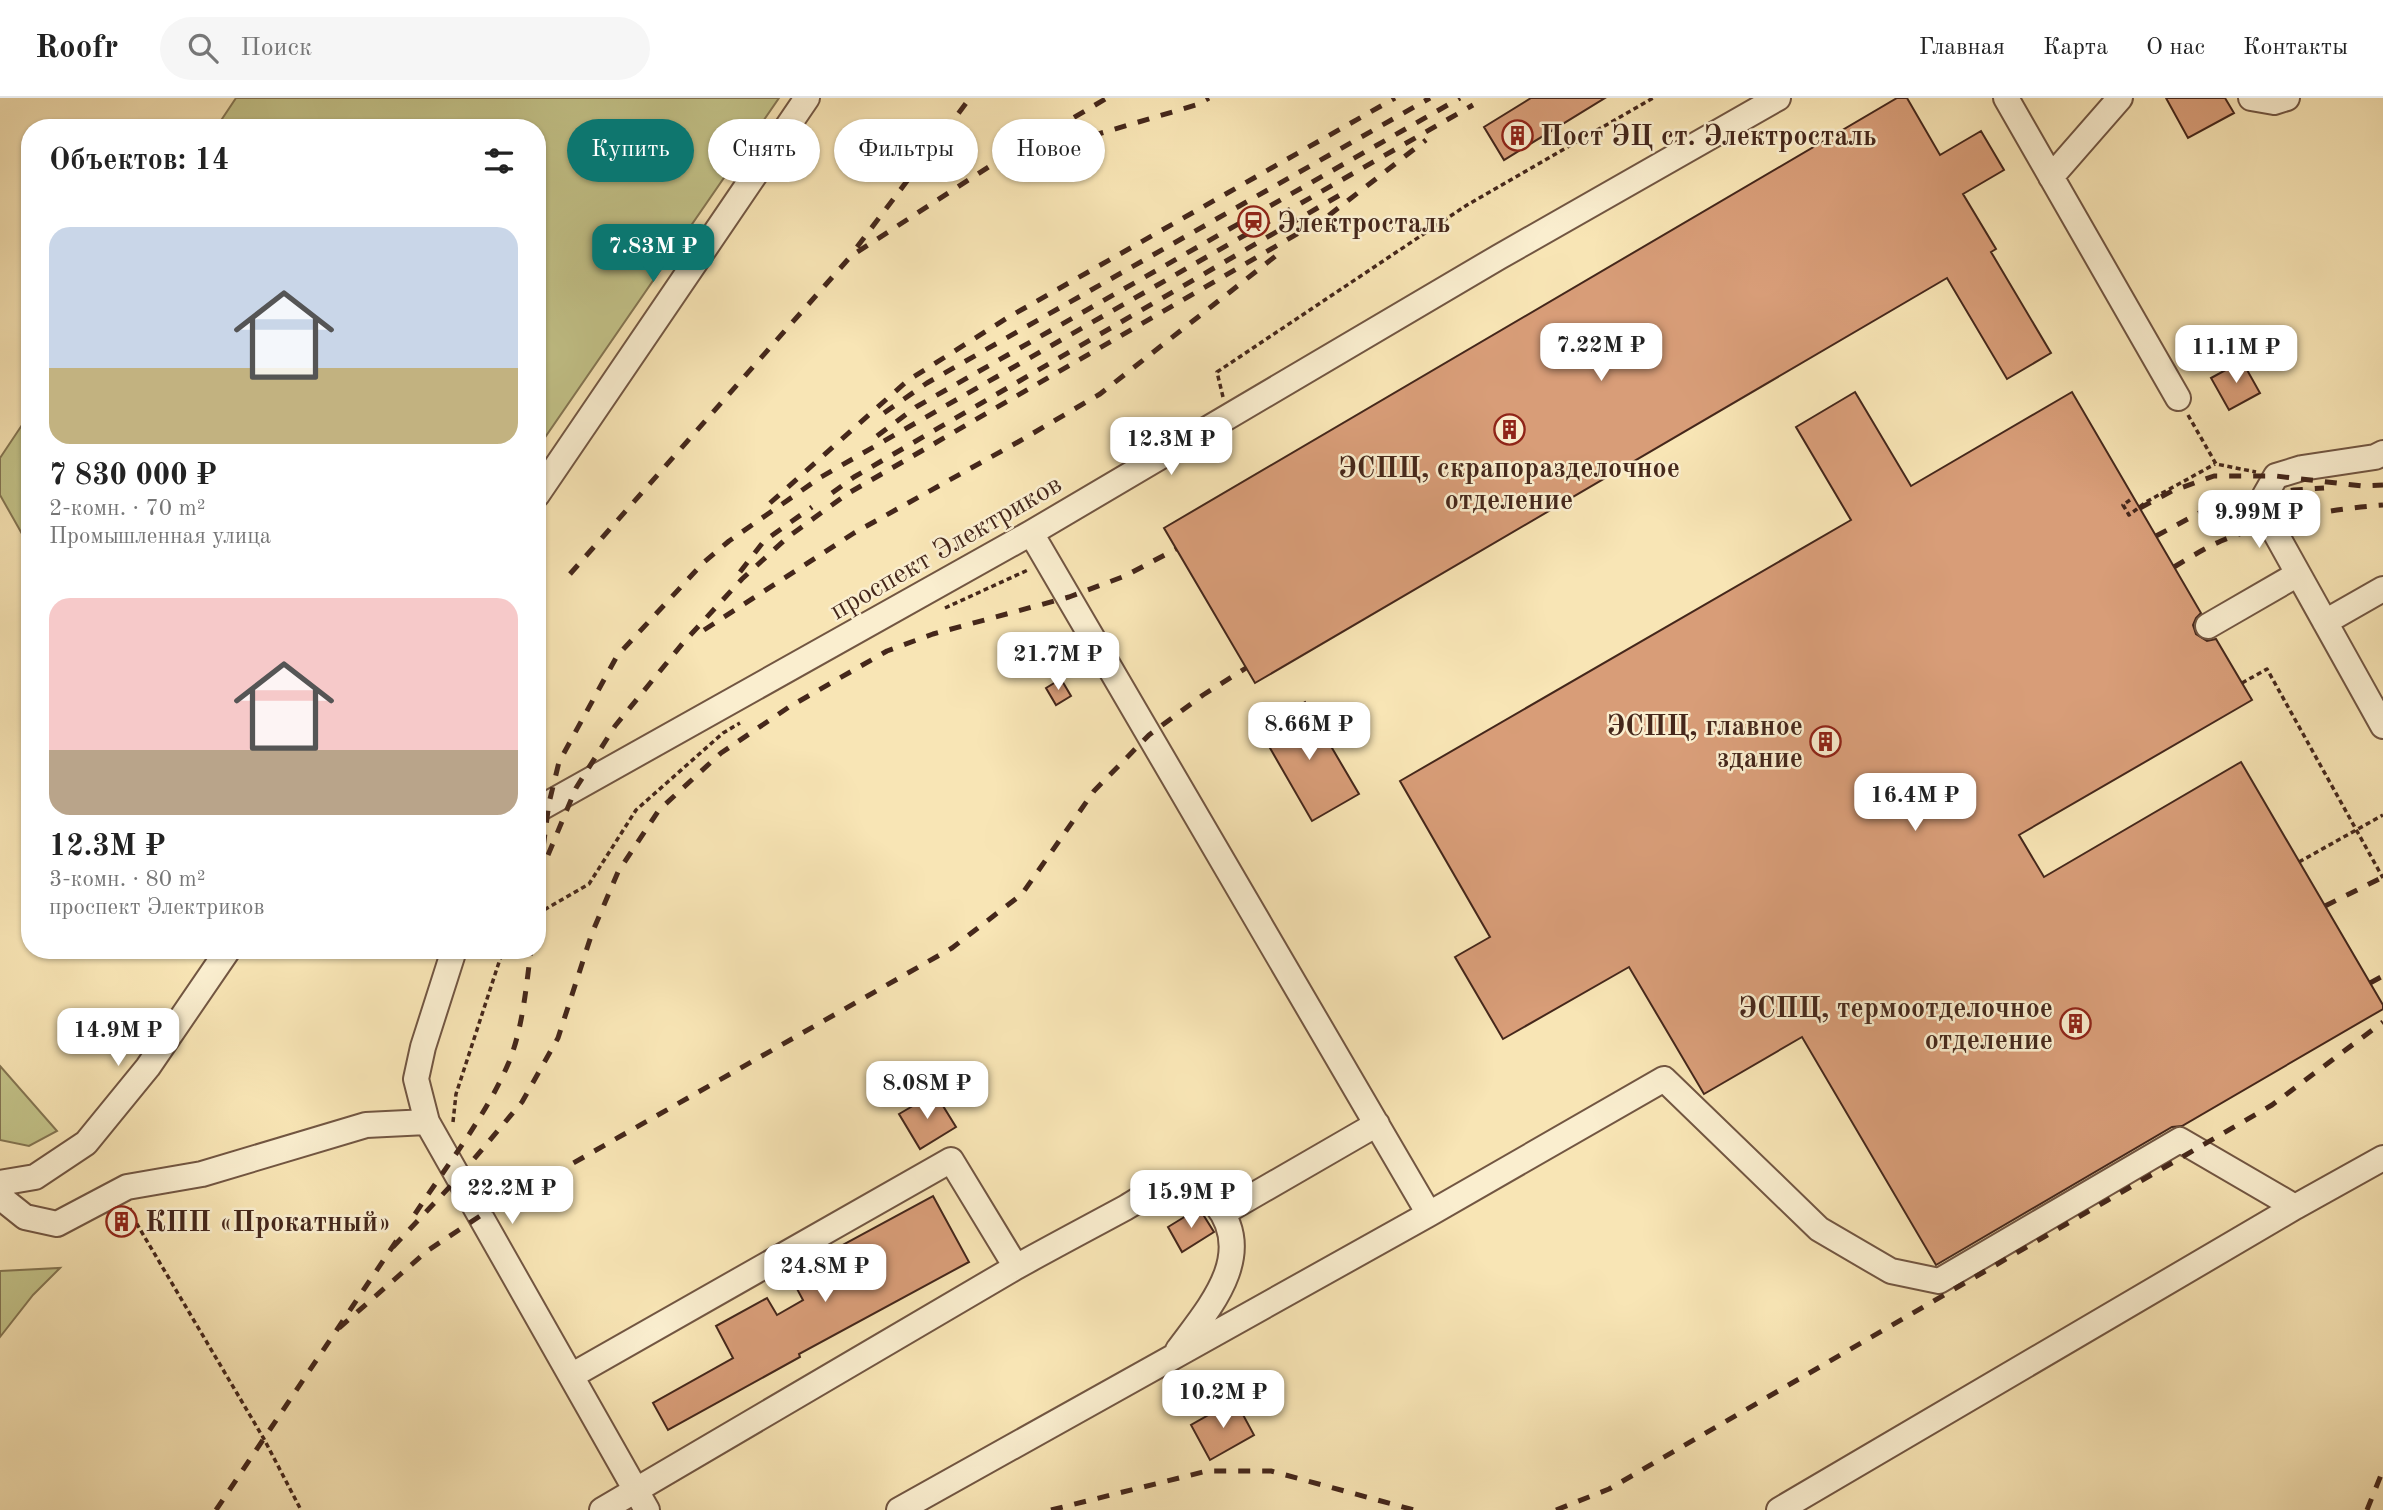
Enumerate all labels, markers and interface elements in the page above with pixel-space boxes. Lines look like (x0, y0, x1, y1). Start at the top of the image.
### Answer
search box (160, 17, 650, 80)
icon: search (184, 29, 222, 67)
text: Roofr (35, 32, 118, 65)
text: Поиск (240, 35, 312, 61)
text: Главная (1919, 36, 2005, 60)
text: Карта (2043, 36, 2108, 60)
text: О нас (2146, 36, 2205, 60)
text: Контакты (2243, 36, 2348, 60)
building icon: Пост ЭЦ ст. Электросталь (1500, 118, 1534, 152)
chip: Купить (567, 119, 694, 182)
chip: Снять (708, 119, 820, 182)
chip: Фильтры (834, 119, 978, 182)
chip: Новое (992, 119, 1105, 182)
place label: Пост ЭЦ ст. Электросталь (1540, 123, 1877, 152)
icon: filters (480, 142, 518, 180)
text: Объектов: 14 (49, 146, 229, 176)
station icon: Электросталь (1237, 205, 1271, 239)
place label: Электросталь (1277, 210, 1450, 239)
pin: 7.83M ₽ (588, 225, 718, 284)
text: 7.83M ₽ (608, 235, 698, 258)
icon: home (221, 272, 347, 398)
pin: 7.22M ₽ (1536, 324, 1666, 383)
pin: 11.1M ₽ (2171, 326, 2301, 385)
text: 7.22M ₽ (1556, 334, 1646, 357)
text: 11.1M ₽ (2191, 336, 2281, 359)
building icon: ЭСПЦ, скрапоразделочное отделение (1492, 413, 1526, 447)
pin: 12.3M ₽ (1106, 418, 1236, 477)
text: 12.3M ₽ (1126, 428, 1216, 451)
place label: ЭСПЦ, скрапоразделочное отделение (1338, 455, 1680, 516)
text: 7 830 000 ₽ (49, 461, 217, 491)
street label: проспект Электриков (826, 471, 1067, 626)
pin: 9.99M ₽ (2194, 490, 2324, 550)
text: 2-комн. · 70 m² (49, 497, 206, 520)
text: 9.99M ₽ (2214, 501, 2304, 524)
text: Промышленная улица (49, 525, 271, 548)
pin: 21.7M ₽ (993, 632, 1123, 692)
icon: home (221, 643, 347, 769)
text: 21.7M ₽ (1013, 643, 1103, 666)
pin: 8.66M ₽ (1244, 702, 1374, 762)
text: 8.66M ₽ (1264, 713, 1354, 736)
place label: ЭСПЦ, главное здание (1606, 713, 1803, 774)
building icon: ЭСПЦ, главное здание (1809, 724, 1843, 758)
pin: 16.4M ₽ (1850, 774, 1980, 833)
text: 16.4M ₽ (1870, 784, 1960, 807)
text: 12.3M ₽ (49, 832, 166, 862)
text: 3-комн. · 80 m² (49, 868, 206, 891)
text: проспект Электриков (49, 896, 265, 919)
place label: ЭСПЦ, термоотделочное отделение (1738, 995, 2053, 1056)
building icon: ЭСПЦ, термоотделочное отделение (2059, 1006, 2093, 1040)
pin: 14.9M ₽ (53, 1009, 183, 1068)
text: 14.9M ₽ (73, 1019, 163, 1042)
pin: 8.08M ₽ (862, 1062, 992, 1121)
text: 8.08M ₽ (882, 1072, 972, 1095)
pin: 22.2M ₽ (447, 1166, 577, 1226)
pin: 15.9M ₽ (1126, 1170, 1256, 1230)
text: 22.2M ₽ (467, 1177, 557, 1200)
text: 15.9M ₽ (1146, 1181, 1236, 1204)
building icon: КПП «Прокатный» (105, 1204, 139, 1238)
place label: КПП «Прокатный» (145, 1209, 391, 1238)
pin: 24.8M ₽ (760, 1244, 890, 1304)
text: 24.8M ₽ (780, 1255, 870, 1278)
pin: 10.2M ₽ (1158, 1370, 1288, 1430)
text: 10.2M ₽ (1178, 1381, 1268, 1404)

